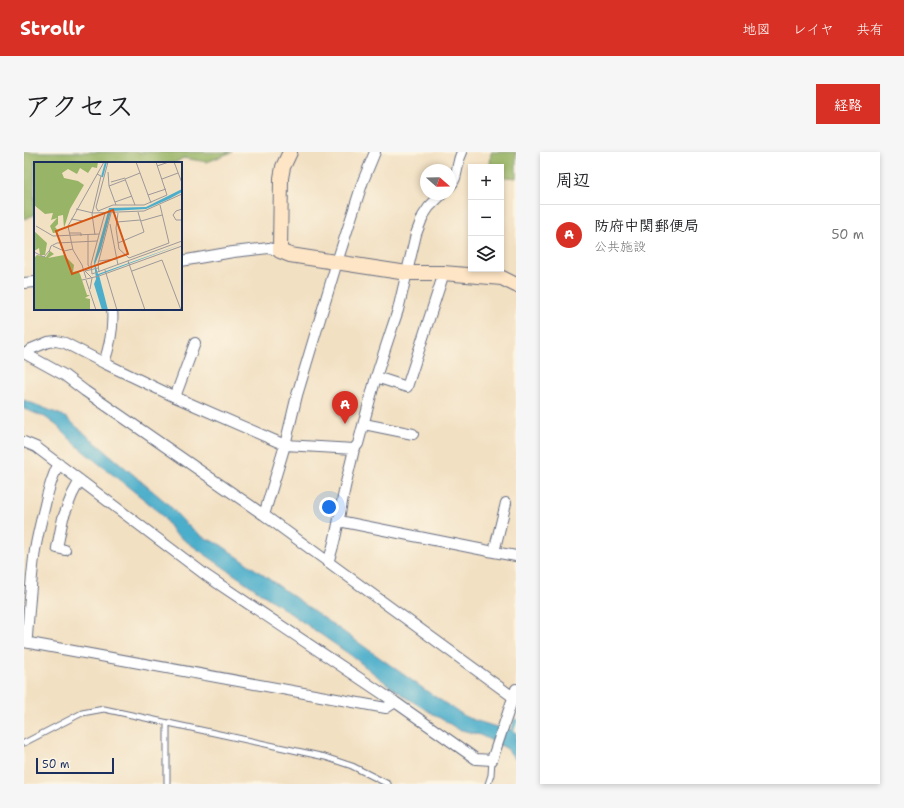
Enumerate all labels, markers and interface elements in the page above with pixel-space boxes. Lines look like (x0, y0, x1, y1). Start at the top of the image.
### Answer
text: Strollr (20, 16, 85, 41)
text: 地図 (743, 20, 771, 38)
text: レイヤ (793, 20, 834, 38)
text: 共有 (856, 20, 884, 38)
button: 経路 (816, 84, 880, 124)
text: アクセス (24, 87, 134, 125)
inset map (34, 162, 182, 310)
north arrow (420, 164, 456, 200)
map controls (468, 164, 504, 272)
button: + (468, 164, 504, 200)
text: 周辺 (556, 169, 590, 191)
button: − (468, 200, 504, 236)
text: 防府中関郵便局 (594, 216, 699, 236)
text: A (564, 226, 574, 243)
text: 50 m (831, 226, 864, 243)
button: layers (468, 236, 504, 272)
text: 公共施設 (594, 238, 646, 255)
pin: A (332, 391, 358, 424)
your location (319, 497, 339, 517)
scale bar (36, 756, 114, 775)
text: 50 m (42, 757, 70, 772)

